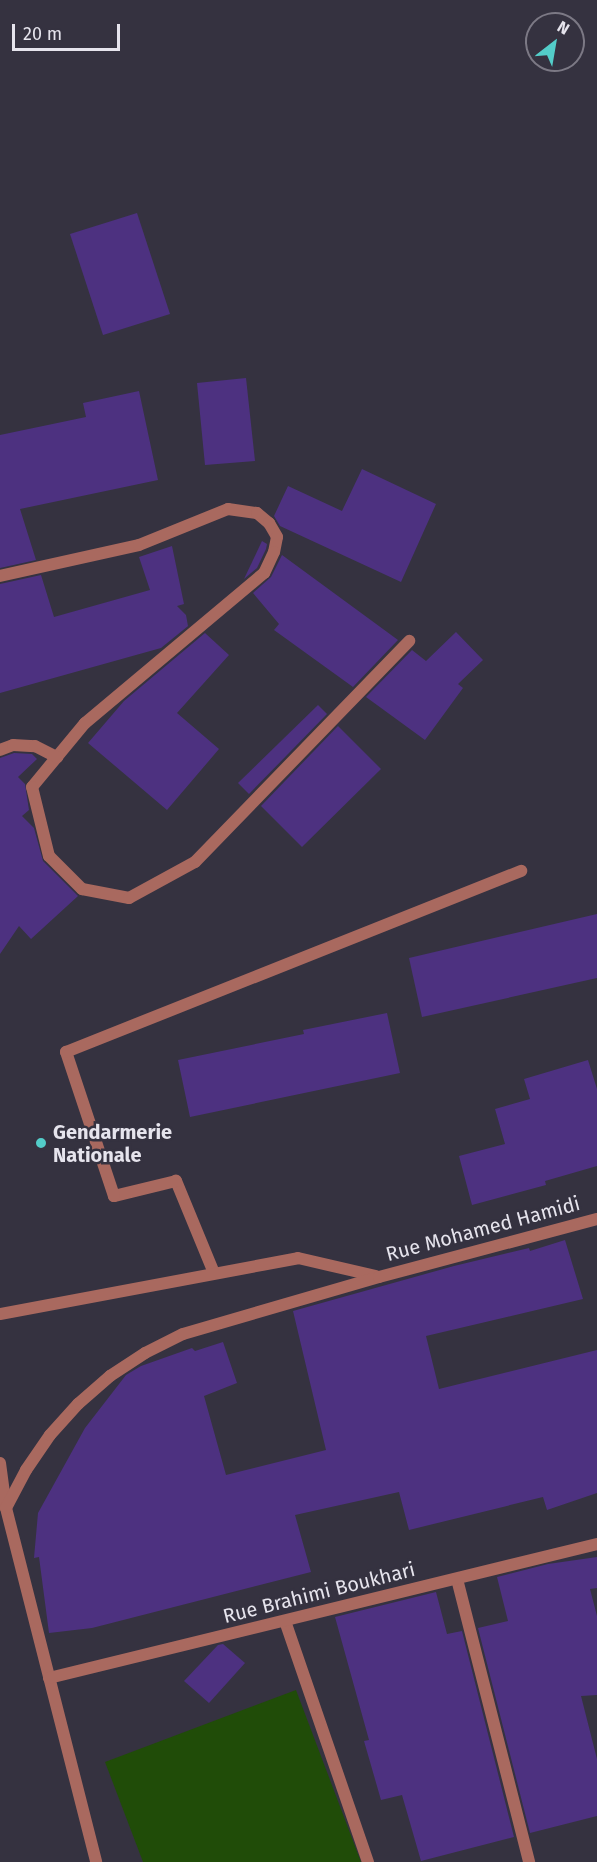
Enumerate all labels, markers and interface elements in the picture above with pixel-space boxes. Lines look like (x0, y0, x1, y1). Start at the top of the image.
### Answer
scale bar (15, 12, 123, 50)
north arrow (525, 12, 585, 72)
text: N (554, 17, 573, 39)
text: 20 m (23, 23, 62, 45)
place label: Gendarmerie Nationale (53, 1120, 172, 1167)
marker: Gendarmerie Nationale (34, 1136, 48, 1150)
street label: Rue Mohamed Hamidi (383, 1192, 583, 1266)
street label: Rue Brahimi Boukhari (220, 1558, 418, 1628)

